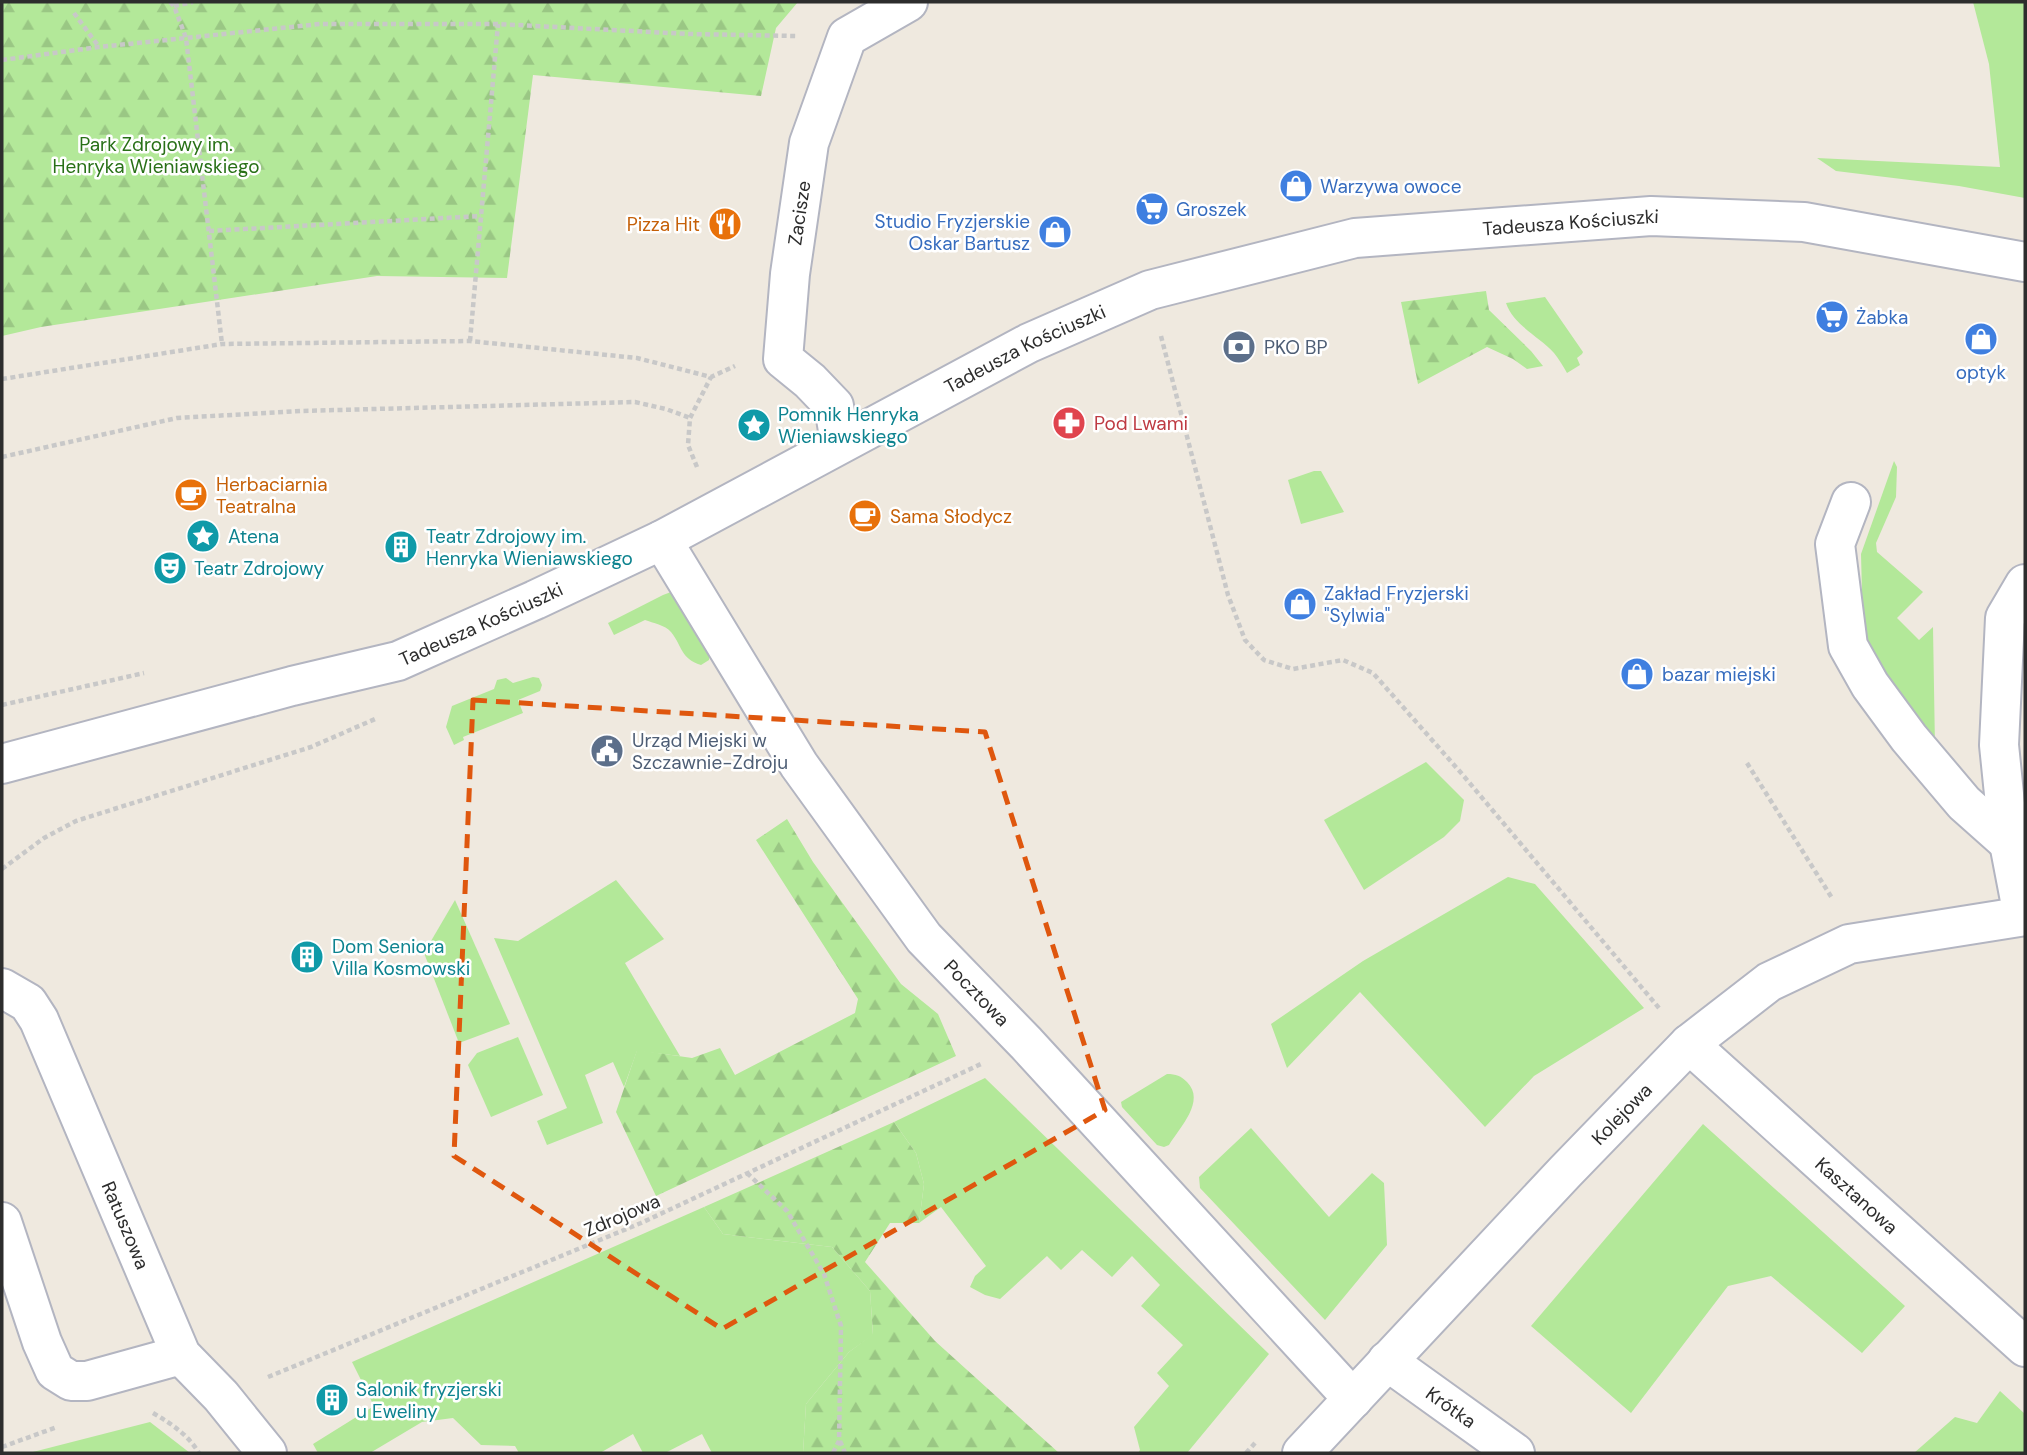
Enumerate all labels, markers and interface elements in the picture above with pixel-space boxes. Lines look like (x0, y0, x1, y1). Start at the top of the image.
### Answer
park label: Park Zdrojowy im. Henryka Wieniawskiego (53, 132, 259, 179)
shop icon: Warzywa owoce (1277, 167, 1315, 205)
place label: Warzywa owoce (1320, 174, 1462, 199)
street label: Zacisze (782, 179, 816, 247)
supermarket icon: Groszek (1133, 190, 1171, 228)
place label: Groszek (1176, 197, 1247, 222)
street label: Tadeusza Kościuszki (1482, 204, 1659, 241)
restaurant icon: Pizza Hit (706, 205, 744, 243)
place label: Studio Fryzjerskie Oskar Bartusz (874, 209, 1030, 256)
place label: Pizza Hit (627, 212, 700, 237)
shop icon: Studio Fryzjerskie Oskar Bartusz (1036, 213, 1074, 251)
supermarket icon: Żabka (1813, 298, 1851, 336)
street label: Tadeusza Kościuszki (940, 299, 1110, 399)
place label: Żabka (1856, 305, 1908, 330)
shop icon: optyk (1962, 320, 2000, 358)
bank icon: PKO BP (1220, 328, 1258, 366)
place label: PKO BP (1264, 335, 1328, 360)
place label: optyk (1956, 360, 2007, 385)
place label: Pomnik Henryka Wieniawskiego (778, 402, 919, 449)
pharmacy icon: Pod Lwami (1050, 404, 1088, 442)
place icon: Pomnik Henryka Wieniawskiego (735, 406, 773, 444)
place label: Pod Lwami (1094, 411, 1188, 436)
place label: Herbaciarnia Teatralna (216, 472, 328, 519)
cafe icon: Herbaciarnia Teatralna (172, 476, 210, 514)
cafe icon: Sama Słodycz (846, 497, 884, 535)
place label: Sama Słodycz (890, 504, 1012, 529)
place icon: Atena (184, 517, 222, 555)
place label: Atena (228, 524, 279, 549)
place label: Teatr Zdrojowy im. Henryka Wieniawskiego (426, 524, 633, 571)
building icon: Teatr Zdrojowy im. Henryka Wieniawskiego (382, 528, 420, 566)
theatre icon: Teatr Zdrojowy (151, 549, 189, 587)
place label: Teatr Zdrojowy (194, 556, 324, 581)
street label: Tadeusza Kościuszki (395, 577, 567, 672)
place label: Zakład Fryzjerski "Sylwia" (1324, 581, 1469, 628)
shop icon: Zakład Fryzjerski "Sylwia" (1281, 585, 1319, 623)
shop icon: bazar miejski (1618, 655, 1656, 693)
place label: bazar miejski (1662, 662, 1776, 687)
place label: Urząd Miejski w Szczawnie-Zdroju (632, 728, 788, 775)
public building icon: Urząd Miejski w Szczawnie-Zdroju (588, 732, 626, 770)
place label: Dom Seniora Villa Kosmowski (332, 934, 470, 981)
building icon: Dom Seniora Villa Kosmowski (288, 938, 326, 976)
street label: Pocztowa (938, 954, 1015, 1032)
street label: Kolejowa (1586, 1078, 1658, 1150)
street label: Kasztanowa (1810, 1152, 1903, 1240)
street label: Ratuszowa (96, 1178, 155, 1273)
street label: Zdrojowa (580, 1188, 664, 1243)
place label: Salonik fryzjerski u Eweliny (356, 1377, 502, 1424)
building icon: Salonik fryzjerski u Eweliny (313, 1381, 351, 1419)
street label: Krótka (1421, 1381, 1481, 1434)

